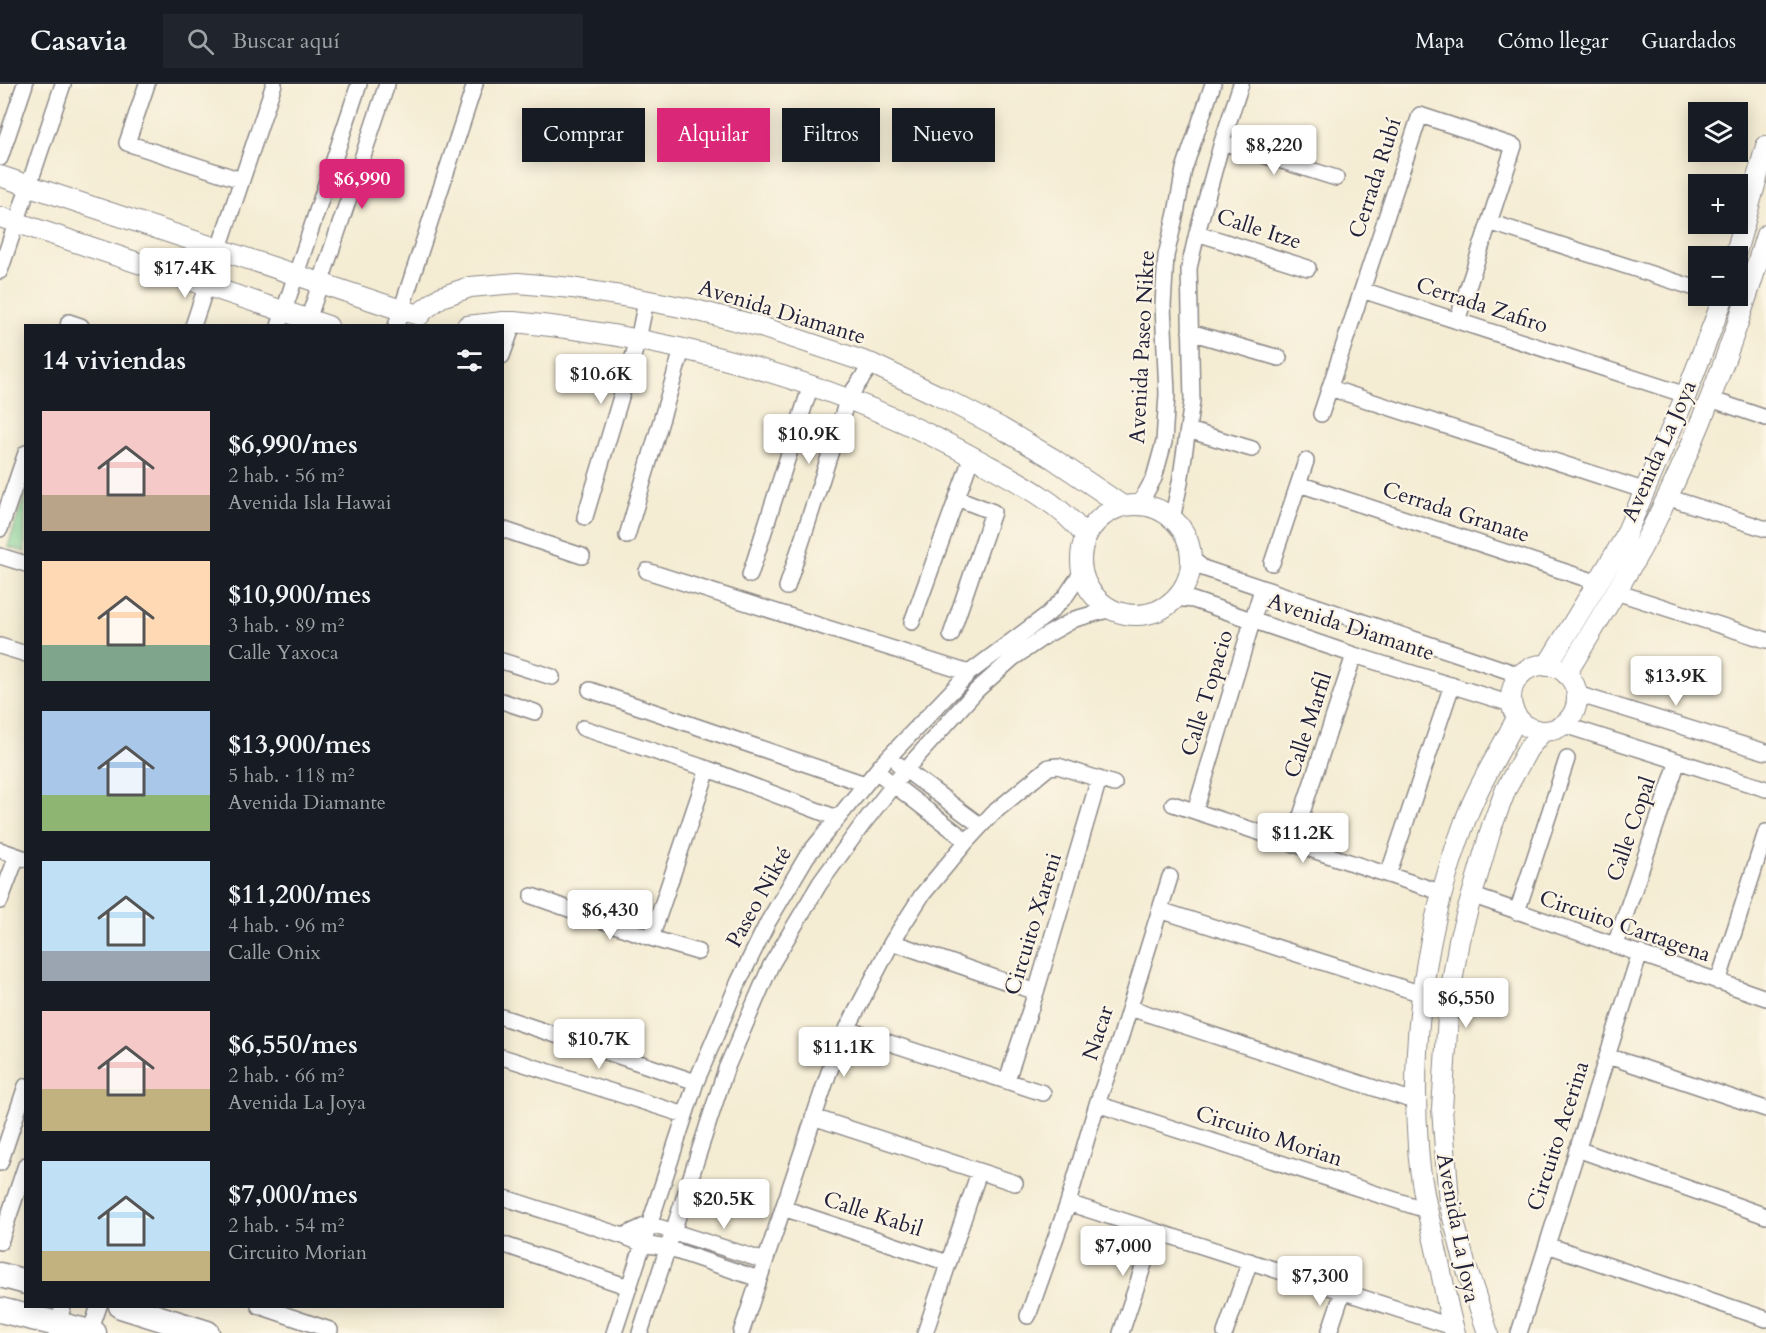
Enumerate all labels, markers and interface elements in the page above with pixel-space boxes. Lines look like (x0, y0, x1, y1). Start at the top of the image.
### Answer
search box (163, 14, 583, 68)
text: Casavia (30, 22, 127, 60)
icon: search (184, 25, 217, 58)
text: Buscar aquí (232, 26, 340, 56)
text: Mapa (1415, 27, 1464, 56)
text: Cómo llegar (1497, 27, 1608, 56)
text: Guardados (1641, 27, 1736, 56)
map controls (1688, 102, 1748, 306)
button: layers (1688, 102, 1748, 162)
chip: Comprar (522, 108, 645, 162)
chip: Alquilar (657, 108, 770, 162)
chip: Filtros (782, 108, 880, 162)
chip: Nuevo (892, 108, 995, 162)
street label: Cerrada Rubí (1341, 114, 1409, 242)
pin: $8,220 (1225, 125, 1323, 176)
text: $8,220 (1245, 131, 1303, 158)
pin: $6,990 (313, 159, 411, 210)
text: $6,990 (333, 165, 391, 192)
button: + (1688, 174, 1748, 234)
street label: Calle Itze (1213, 201, 1305, 257)
button: − (1688, 246, 1748, 306)
pin: $17.4K (136, 248, 234, 299)
street label: Avenida Paseo Nikte (1122, 249, 1162, 445)
text: $17.4K (154, 254, 216, 281)
street label: Cerrada Zafiro (1412, 270, 1552, 340)
street label: Avenida Diamante (695, 272, 869, 352)
text: 14 viviendas (42, 343, 186, 378)
icon: filters (453, 344, 486, 377)
pin: $10.6K (552, 354, 650, 405)
text: $10.6K (570, 360, 632, 387)
street label: Avenida La Joya (1614, 375, 1704, 526)
pin: $10.9K (760, 414, 858, 465)
text: $10.9K (778, 420, 840, 447)
text: $6,990/mes (228, 427, 358, 462)
icon: home (90, 435, 162, 507)
text: 2 hab. · 56 m² (228, 462, 344, 489)
street label: Cerrada Granate (1378, 474, 1534, 550)
text: Avenida Isla Hawai (228, 489, 391, 516)
text: $10,900/mes (228, 577, 371, 612)
icon: home (90, 585, 162, 657)
street label: Avenida Diamante (1264, 586, 1438, 668)
text: 3 hab. · 89 m² (228, 612, 344, 639)
street label: Calle Topacio (1174, 626, 1240, 760)
text: Calle Yaxoca (228, 639, 339, 666)
pin: $13.9K (1627, 656, 1725, 707)
text: $13.9K (1645, 662, 1707, 689)
street label: Calle Marfil (1277, 668, 1339, 782)
text: $13,900/mes (228, 727, 371, 762)
icon: home (90, 735, 162, 807)
text: 5 hab. · 118 m² (228, 762, 355, 789)
street label: Calle Copal (1599, 772, 1663, 885)
text: Avenida Diamante (228, 789, 386, 816)
pin: $11.2K (1254, 813, 1352, 864)
text: $11.2K (1272, 819, 1334, 846)
street label: Paseo Nikté (719, 841, 799, 953)
street label: Circuito Xareni (997, 849, 1069, 999)
text: $11,200/mes (228, 877, 371, 912)
street label: Circuito Cartagena (1535, 883, 1715, 970)
icon: home (90, 885, 162, 957)
pin: $6,430 (561, 890, 659, 941)
text: $6,430 (581, 896, 639, 923)
text: 4 hab. · 96 m² (228, 912, 344, 939)
text: Calle Onix (228, 939, 321, 966)
pin: $6,550 (1417, 978, 1515, 1029)
text: $6,550 (1437, 984, 1495, 1011)
street label: Nacar (1075, 1001, 1121, 1064)
pin: $10.7K (550, 1019, 648, 1070)
text: $10.7K (568, 1025, 630, 1052)
text: $6,550/mes (228, 1027, 358, 1062)
pin: $11.1K (795, 1027, 893, 1078)
text: $11.1K (813, 1033, 875, 1060)
icon: home (90, 1035, 162, 1107)
street label: Circuito Acerina (1520, 1057, 1597, 1215)
text: 2 hab. · 66 m² (228, 1062, 344, 1089)
text: Avenida La Joya (228, 1089, 366, 1116)
street label: Circuito Morian (1192, 1098, 1347, 1174)
street label: Avenida La Joya (1429, 1151, 1487, 1306)
text: $7,000/mes (228, 1177, 358, 1212)
pin: $20.5K (675, 1179, 773, 1230)
street label: Calle Kabil (819, 1184, 927, 1244)
icon: home (90, 1185, 162, 1257)
text: $20.5K (693, 1185, 755, 1212)
text: 2 hab. · 54 m² (228, 1212, 344, 1239)
pin: $7,000 (1074, 1226, 1172, 1277)
text: $7,000 (1094, 1232, 1152, 1259)
text: Circuito Morian (228, 1239, 367, 1266)
pin: $7,300 (1271, 1256, 1369, 1307)
text: $7,300 (1291, 1262, 1349, 1289)

